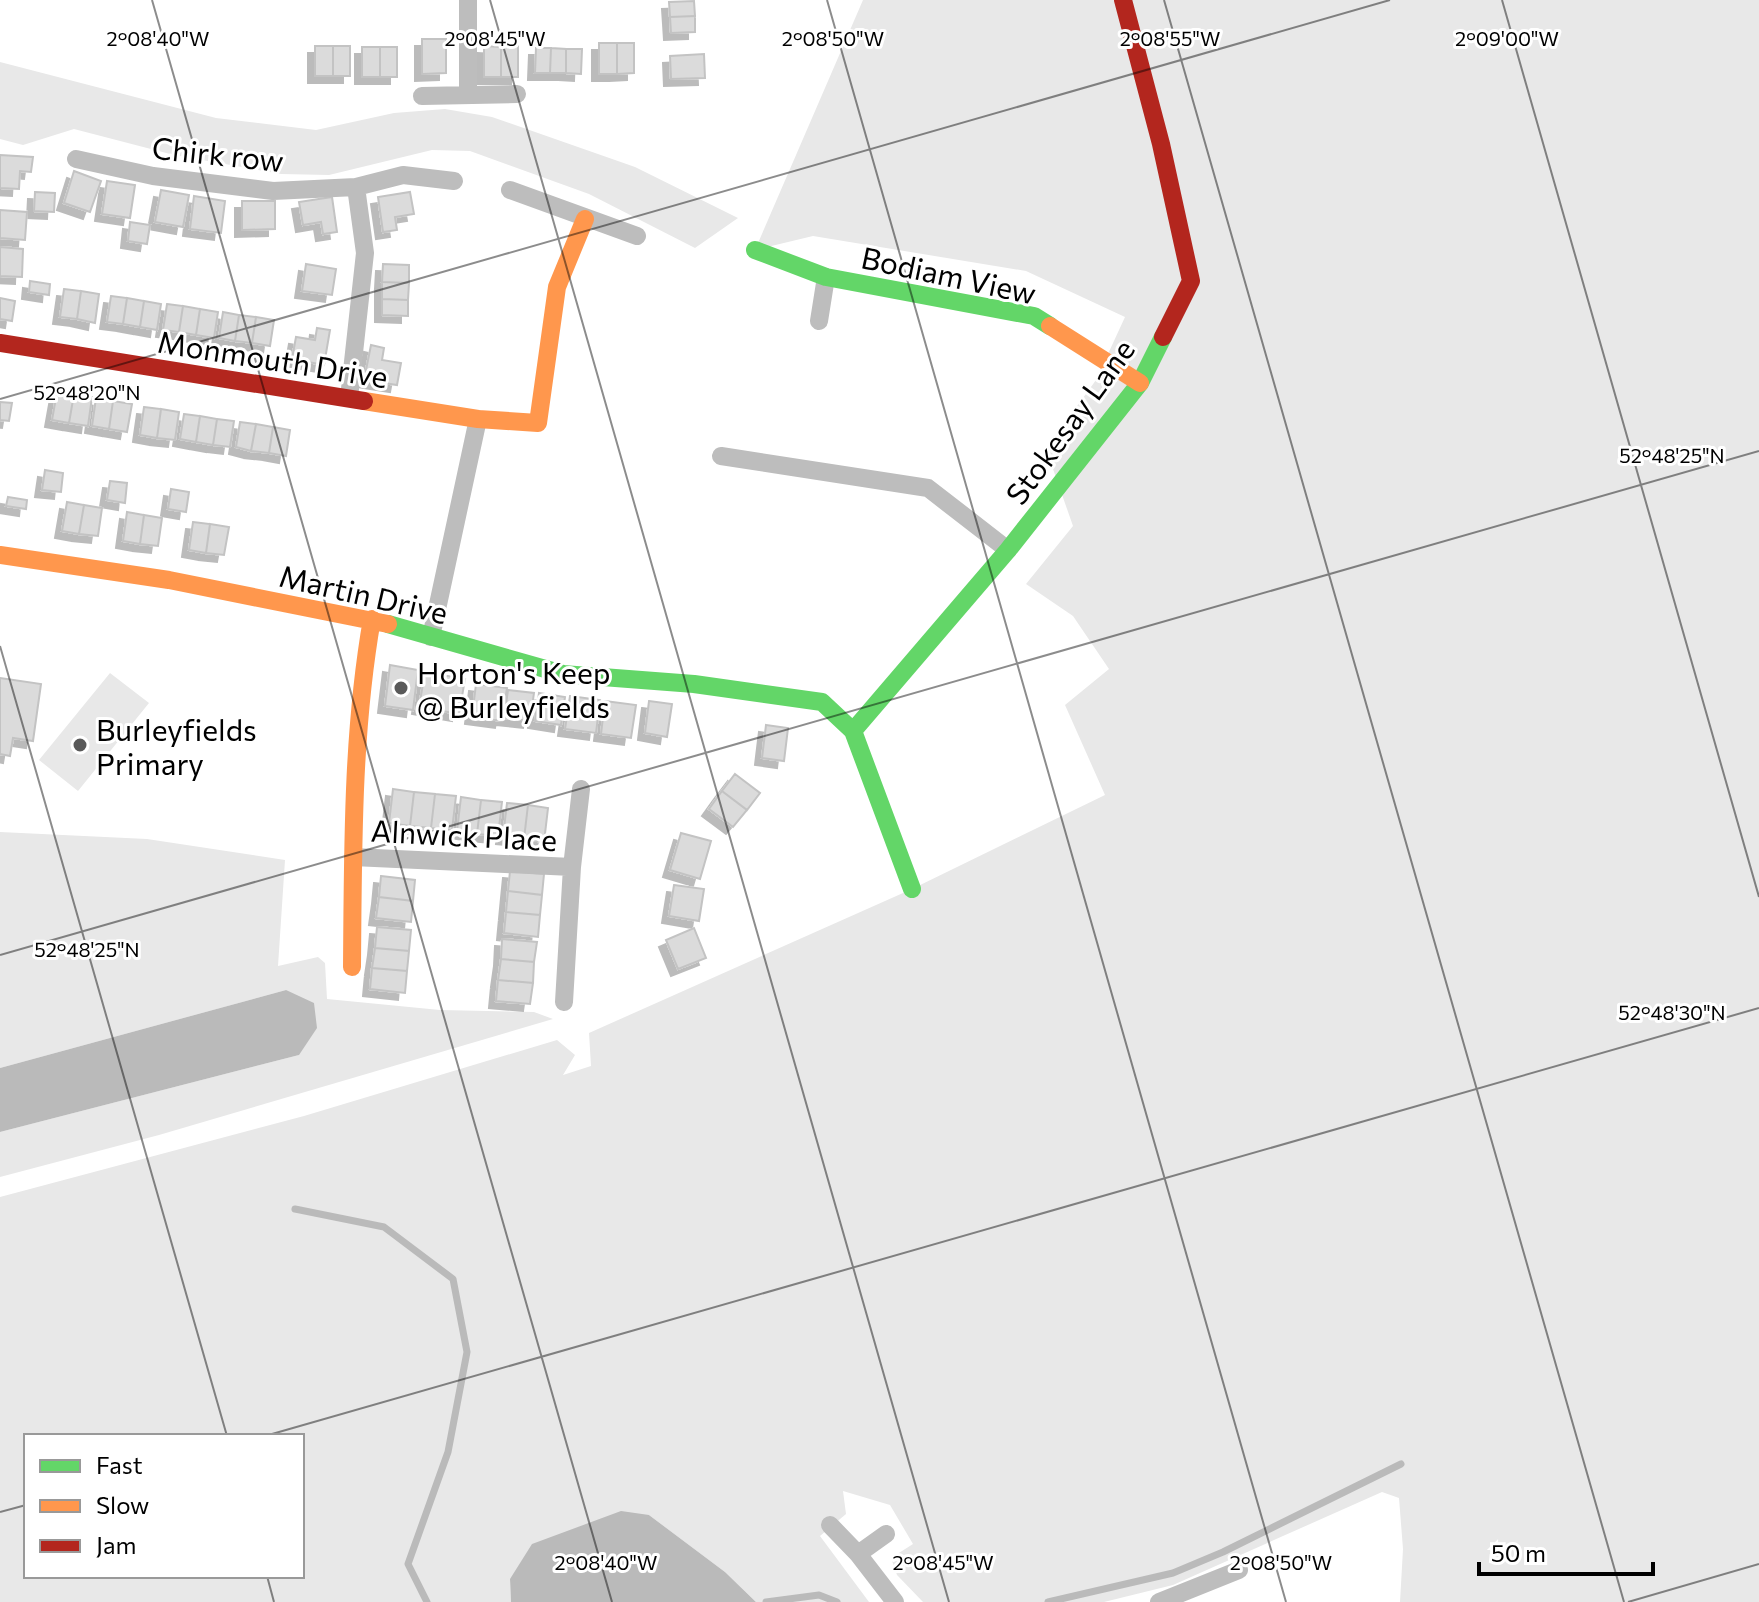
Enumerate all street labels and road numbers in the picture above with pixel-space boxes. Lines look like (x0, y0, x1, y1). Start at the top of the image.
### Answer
street label: Chirk row (150, 128, 286, 178)
street label: Bodiam View (858, 237, 1040, 311)
street label: Monmouth Drive (155, 322, 391, 394)
street label: Stokesay Lane (997, 331, 1141, 511)
street label: Martin Drive (276, 556, 452, 630)
street label: Alnwick Place (370, 811, 558, 857)

